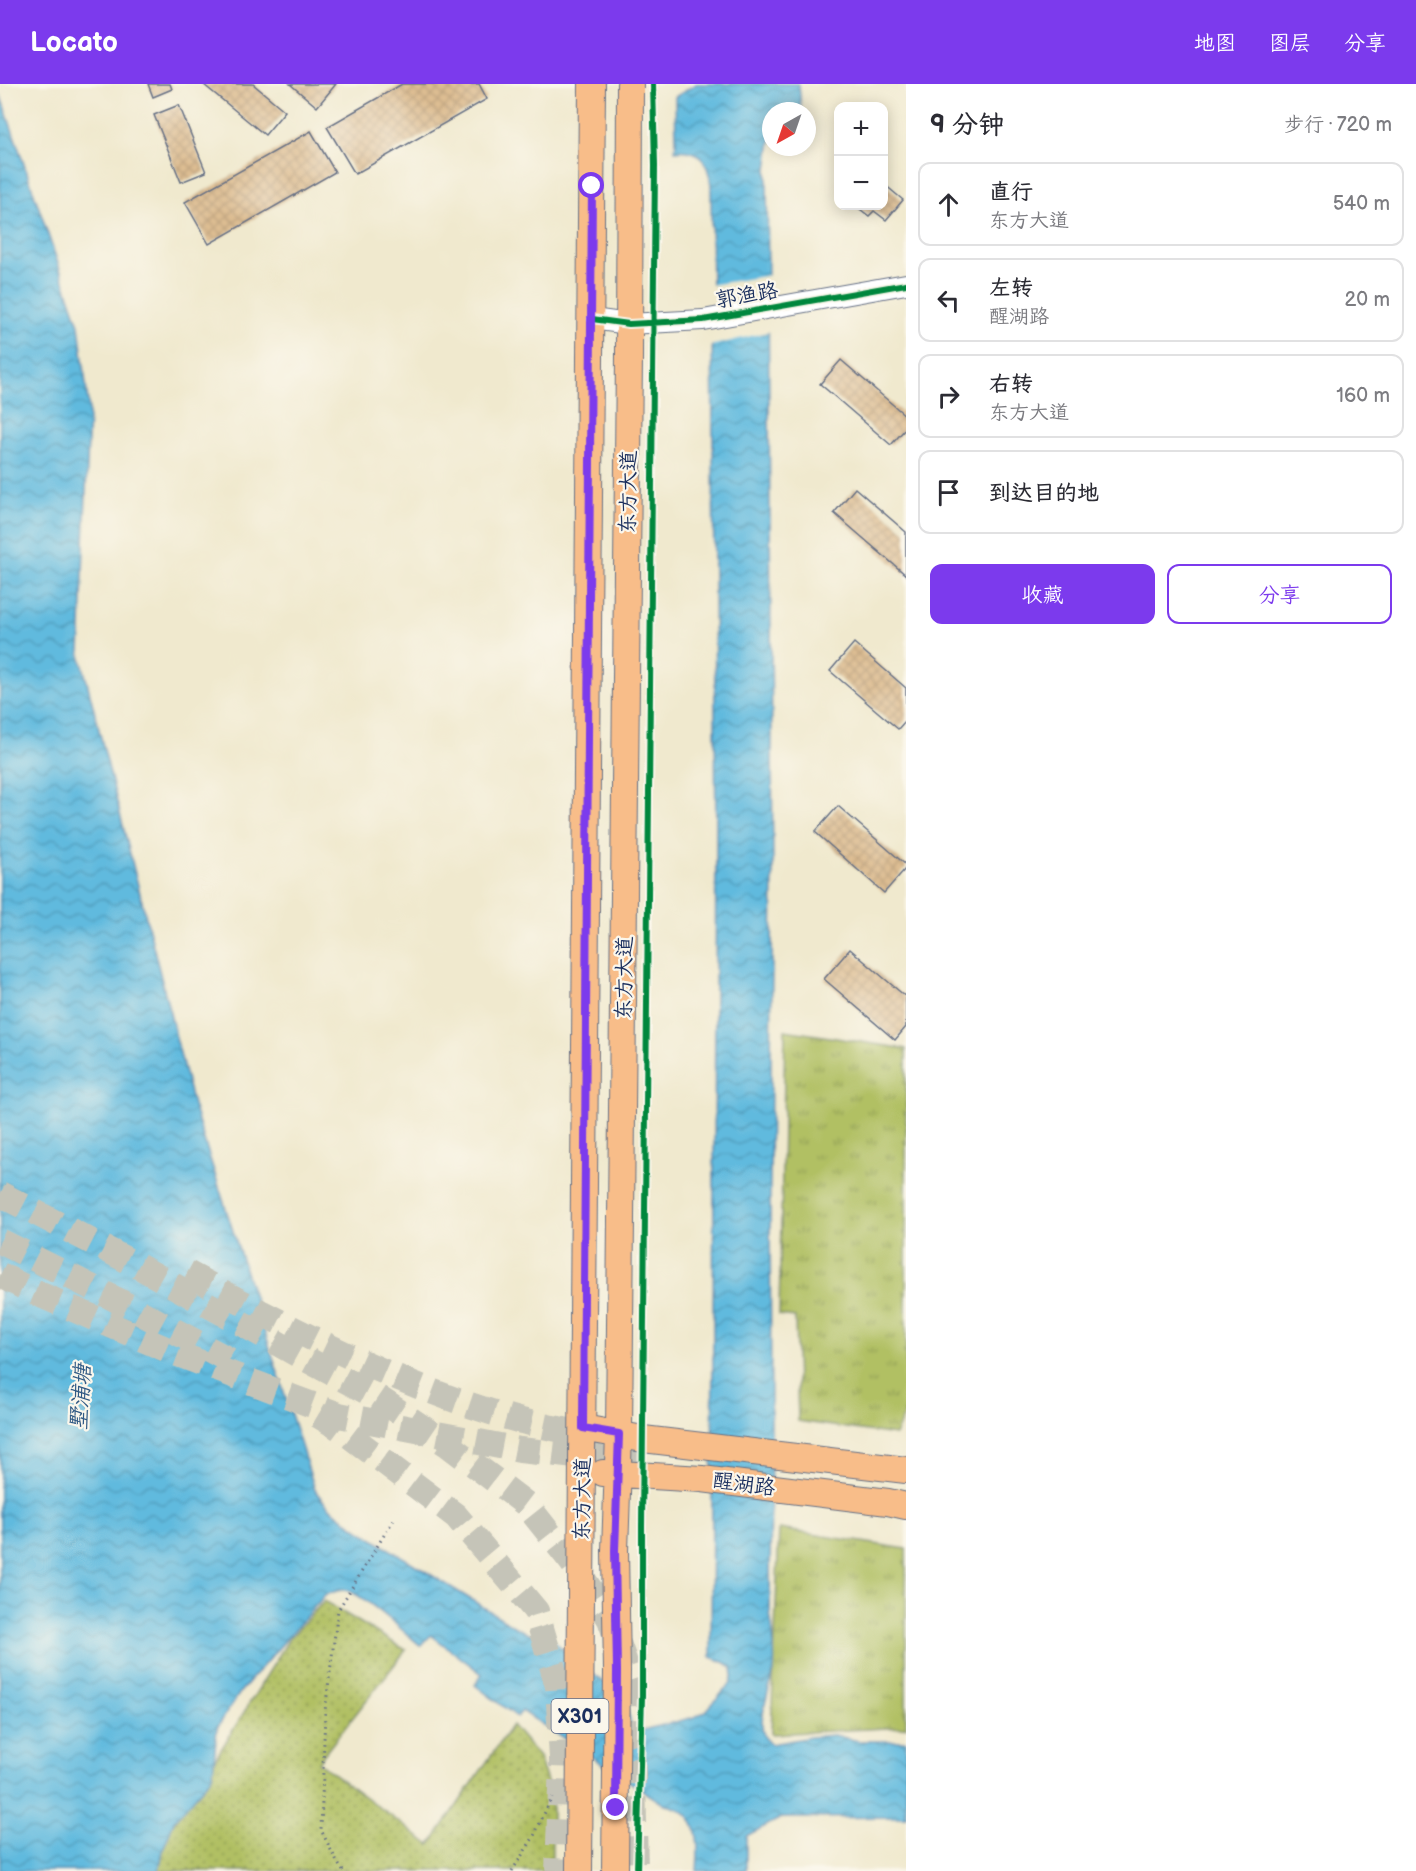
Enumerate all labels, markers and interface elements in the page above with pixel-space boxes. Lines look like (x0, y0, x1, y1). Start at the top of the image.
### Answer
text: Locato (30, 26, 118, 59)
text: 地图 (1194, 31, 1236, 56)
text: 图层 (1269, 31, 1311, 56)
text: 分享 (1344, 31, 1386, 56)
north arrow (762, 102, 816, 156)
map controls (834, 102, 888, 210)
button: + (834, 102, 888, 156)
text: 9 分钟 (930, 110, 1004, 141)
text: 步行 · 720 m (1284, 113, 1392, 137)
button: − (834, 156, 888, 210)
route start (578, 172, 604, 198)
text: 直行 (989, 179, 1033, 206)
icon: ahead (932, 188, 965, 221)
text: 540 m (1333, 192, 1390, 216)
text: 东方大道 (989, 209, 1069, 233)
text: 左转 (989, 275, 1033, 302)
street label: 郭渔路 (714, 278, 780, 313)
icon: left (932, 284, 965, 317)
text: 20 m (1345, 288, 1390, 312)
text: 醒湖路 (989, 305, 1049, 329)
text: 右转 (989, 371, 1033, 398)
icon: right (932, 380, 965, 413)
text: 160 m (1336, 384, 1390, 408)
text: 东方大道 (989, 401, 1069, 425)
street label: 东方大道 (615, 450, 642, 534)
icon: arrive (932, 476, 965, 509)
text: 到达目的地 (989, 480, 1099, 507)
button: 收藏 (930, 564, 1155, 624)
button: 分享 (1167, 564, 1392, 624)
street label: 东方大道 (611, 936, 638, 1020)
water label: 墅浦塘 (66, 1361, 97, 1431)
street label: 东方大道 (569, 1457, 596, 1541)
street label: 醒湖路 (711, 1468, 777, 1501)
road number: X301 (552, 1699, 608, 1733)
route end (602, 1794, 628, 1820)

